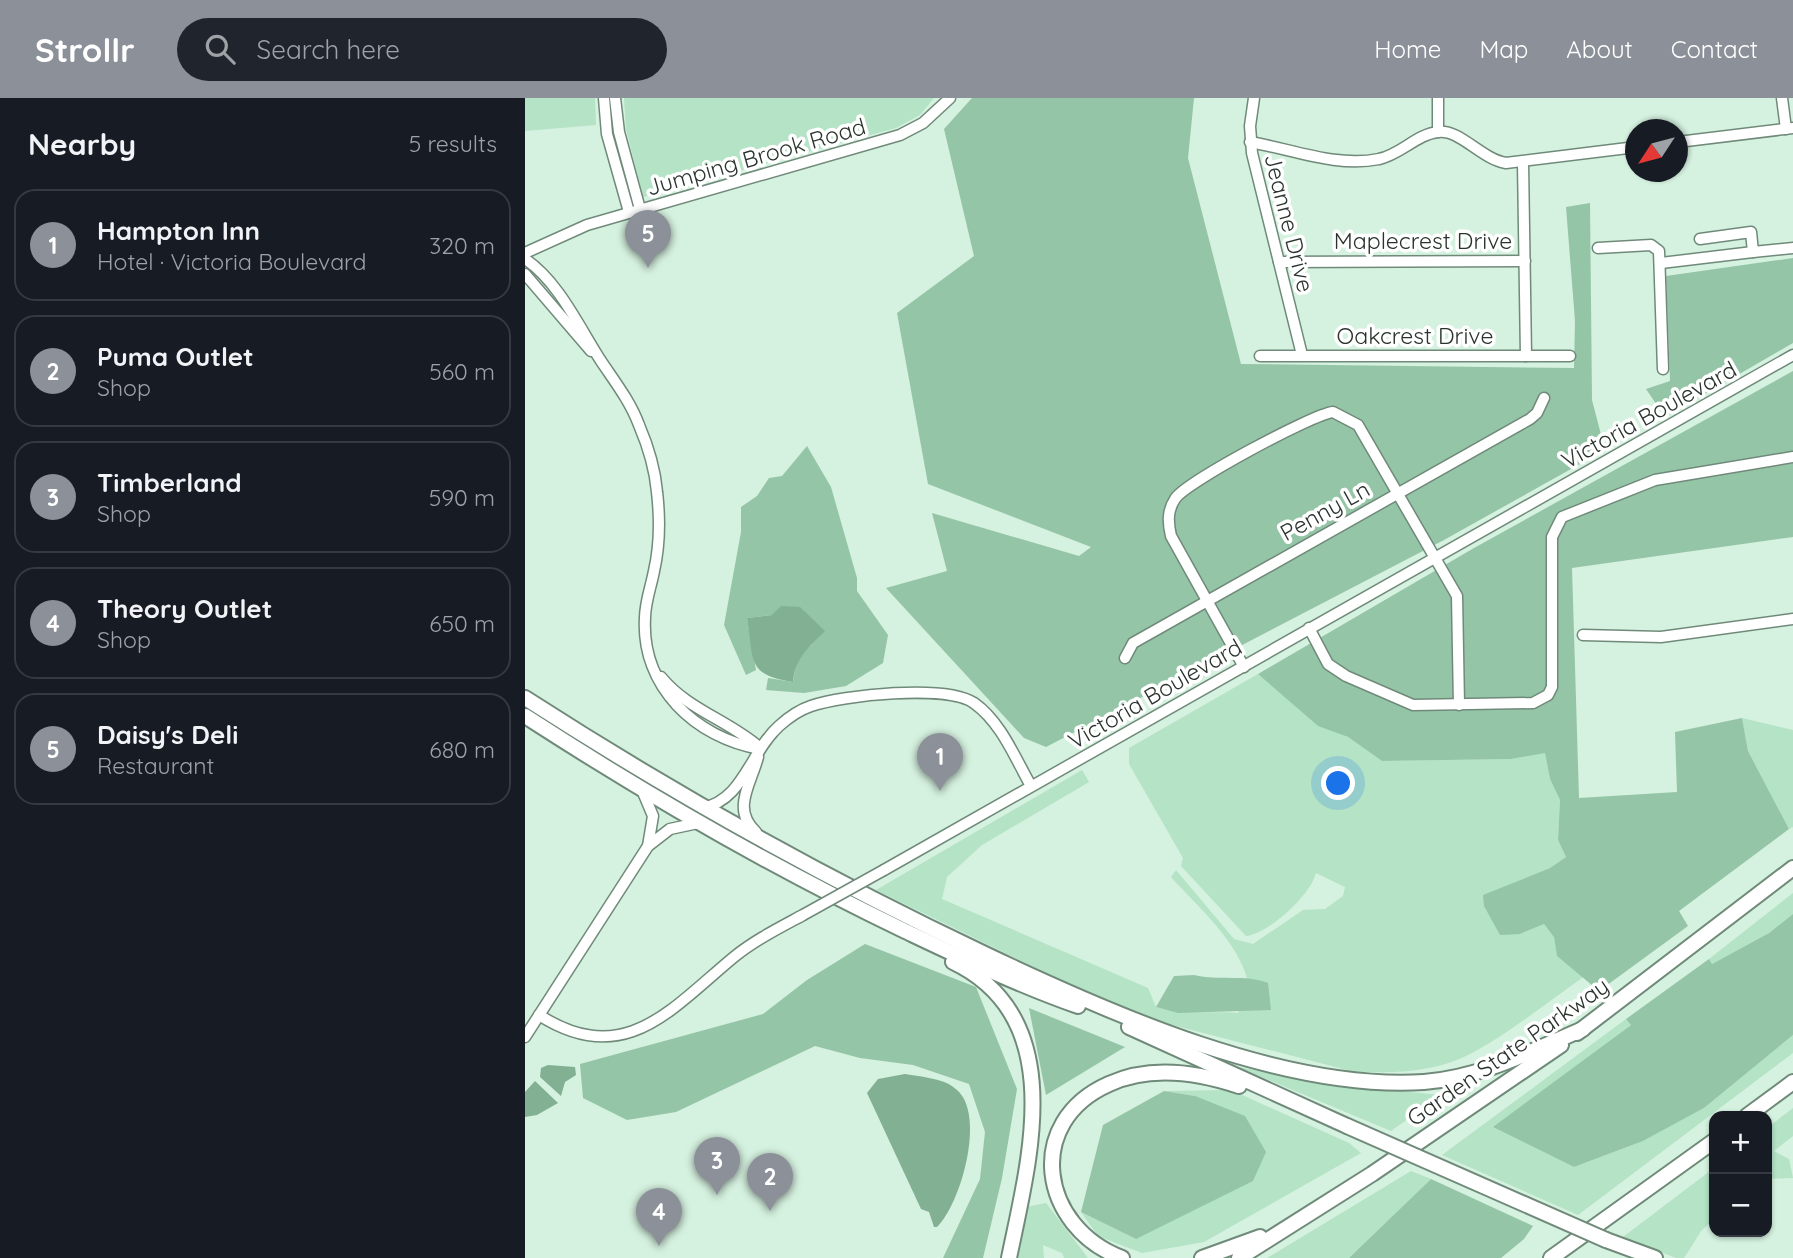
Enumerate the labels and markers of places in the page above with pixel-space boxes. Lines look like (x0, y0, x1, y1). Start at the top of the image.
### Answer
pin: 5 (625, 210, 671, 268)
pin: 1 (917, 733, 963, 791)
pin: 3 (694, 1137, 740, 1195)
pin: 2 (747, 1153, 793, 1211)
pin: 4 (636, 1188, 682, 1246)

